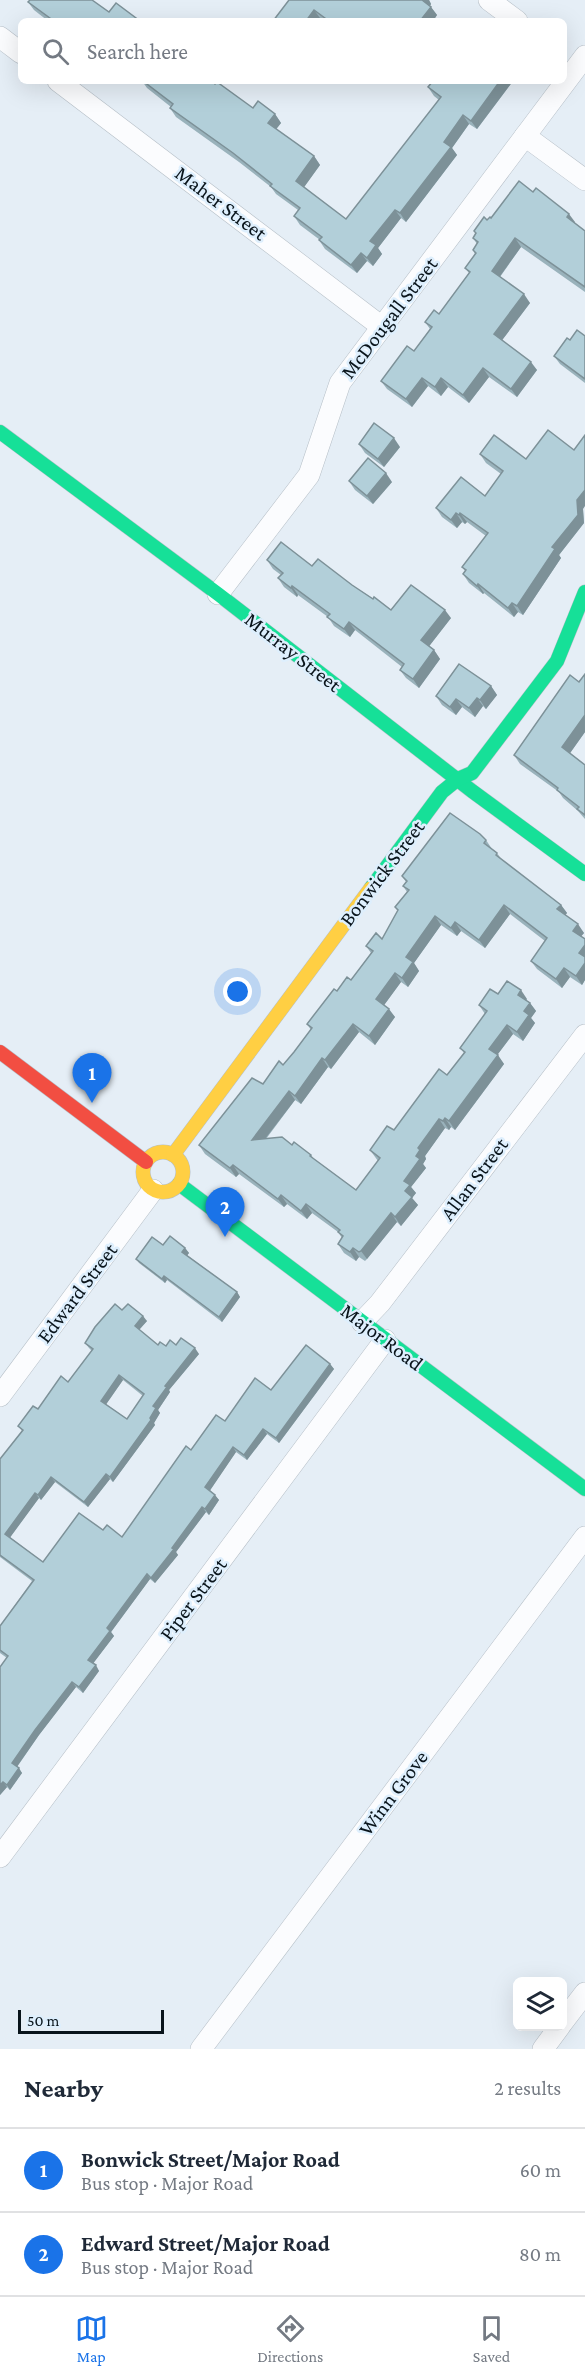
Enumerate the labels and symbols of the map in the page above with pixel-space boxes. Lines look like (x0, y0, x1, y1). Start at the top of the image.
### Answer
street label: Maher Street (171, 161, 272, 246)
street label: McDougall Street (336, 252, 443, 383)
street label: Murray Street (240, 607, 347, 698)
street label: Bonwick Street (335, 815, 430, 930)
your location (223, 977, 252, 1006)
pin: 1 (72, 1054, 112, 1103)
street label: Allan Street (435, 1132, 513, 1225)
pin: 2 (206, 1188, 244, 1237)
street label: Edward Street (32, 1238, 123, 1348)
street label: Major Road (336, 1298, 428, 1376)
street label: Piper Street (154, 1552, 232, 1645)
street label: Winn Grove (353, 1746, 433, 1840)
scale bar (18, 2007, 164, 2034)

